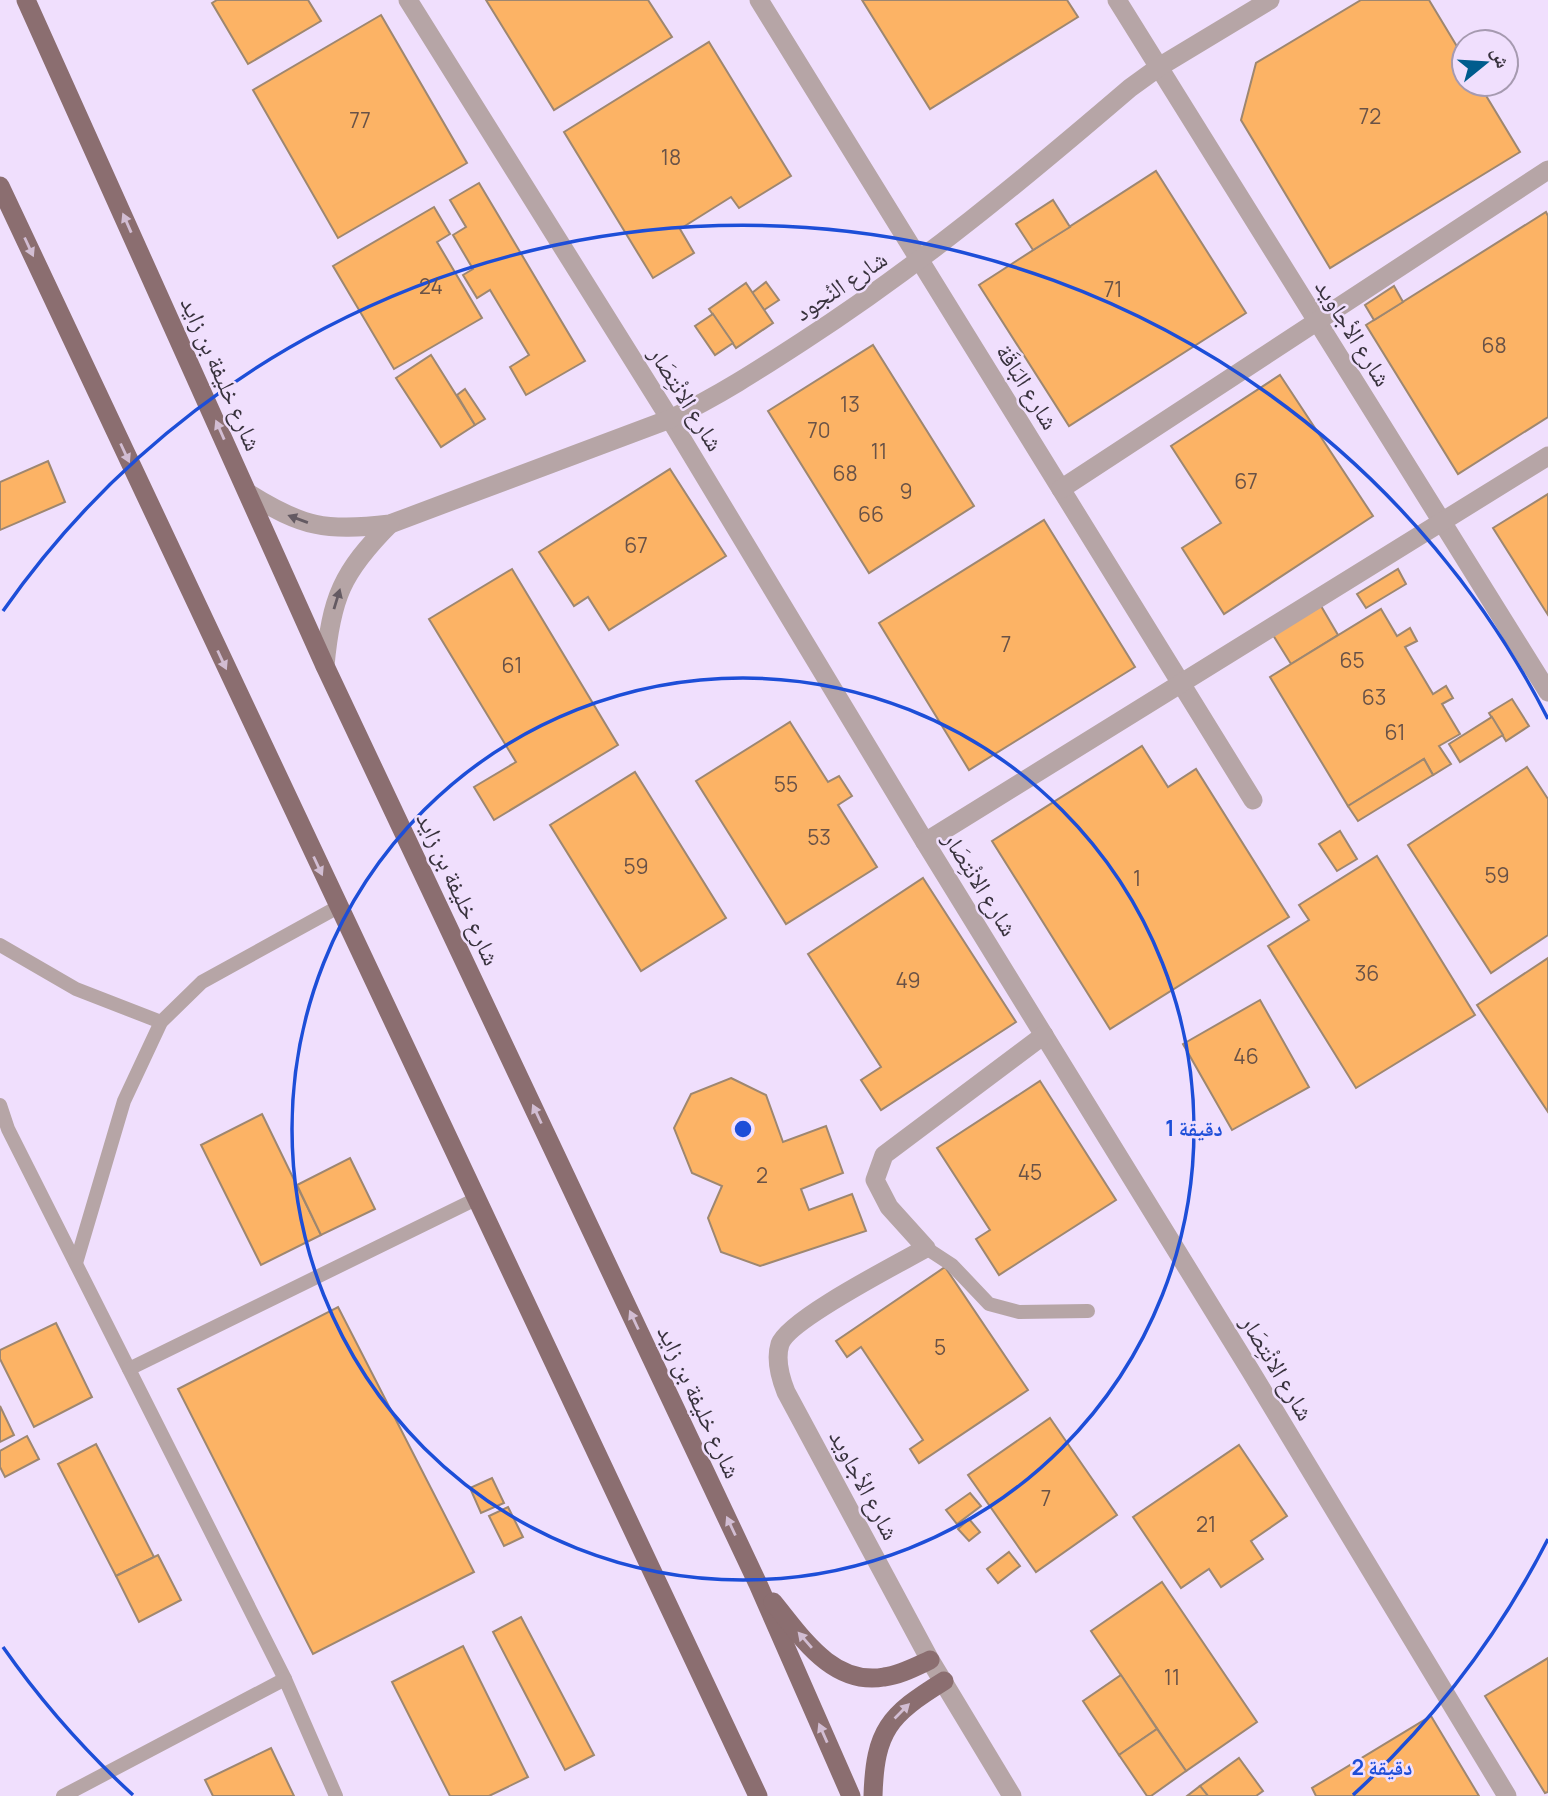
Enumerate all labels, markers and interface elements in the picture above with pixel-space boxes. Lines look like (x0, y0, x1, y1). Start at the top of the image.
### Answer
north arrow (1450, 28, 1520, 98)
text: ش (1486, 44, 1517, 71)
house number: 72 (1359, 102, 1381, 130)
house number: 77 (349, 106, 371, 134)
house number: 18 (661, 143, 681, 171)
one-way arrow (121, 213, 132, 233)
one-way arrow (23, 237, 35, 257)
street label: شارع النُجود (787, 242, 893, 328)
house number: 24 (419, 272, 443, 300)
street label: شارع الأجاويد (1308, 272, 1400, 392)
house number: 71 (1104, 275, 1122, 303)
street label: شارع خليفة بن زايد (174, 291, 271, 456)
house number: 68 (1481, 331, 1507, 359)
street label: شارع البَاقَة (989, 337, 1067, 435)
street label: شارع الانْتِصَار (642, 339, 732, 457)
house number: 13 (840, 390, 860, 418)
house number: 70 (807, 416, 831, 444)
one-way arrow (214, 420, 226, 440)
house number: 11 (871, 437, 887, 465)
one-way arrow (120, 443, 131, 464)
house number: 68 (832, 459, 858, 487)
house number: 67 (1234, 467, 1258, 495)
house number: 9 (899, 477, 913, 505)
house number: 66 (858, 500, 884, 528)
one-way arrow (288, 514, 309, 525)
house number: 67 (624, 531, 648, 559)
one-way arrow (332, 588, 342, 609)
house number: 7 (1001, 630, 1011, 658)
house number: 65 (1339, 646, 1365, 674)
one-way arrow (216, 649, 227, 670)
house number: 61 (502, 651, 522, 679)
house number: 63 (1362, 683, 1386, 711)
house number: 61 (1385, 718, 1405, 746)
house number: 55 (774, 770, 798, 798)
street label: شارع خليفة بن زايد (410, 807, 509, 970)
house number: 53 (807, 823, 831, 851)
street label: شارع الانْتِصَار (936, 824, 1026, 942)
house number: 59 (623, 852, 649, 880)
one-way arrow (313, 855, 324, 876)
house number: 59 (1484, 861, 1510, 889)
house number: 1 (1133, 864, 1141, 892)
house number: 36 (1355, 959, 1379, 987)
house number: 49 (895, 966, 921, 994)
house number: 46 (1233, 1042, 1259, 1070)
one-way arrow (531, 1104, 542, 1124)
text: 1 دقيقة (1165, 1114, 1223, 1142)
centre of rings (731, 1117, 755, 1141)
house number: 45 (1018, 1158, 1042, 1186)
house number: 2 (756, 1161, 768, 1189)
street label: شارع الانْتِصَار (1233, 1307, 1323, 1426)
one-way arrow (628, 1310, 639, 1330)
street label: شارع خليفة بن زايد (651, 1320, 750, 1483)
house number: 5 (934, 1333, 946, 1361)
street label: شارع الأجاويد (822, 1423, 908, 1545)
house number: 7 (1041, 1484, 1051, 1512)
house number: 21 (1196, 1510, 1216, 1538)
one-way arrow (725, 1516, 736, 1536)
one-way arrow (797, 1631, 813, 1649)
house number: 11 (1164, 1663, 1180, 1691)
one-way arrow (893, 1703, 910, 1720)
one-way arrow (818, 1723, 829, 1744)
text: 2 دقيقة (1352, 1753, 1412, 1781)

